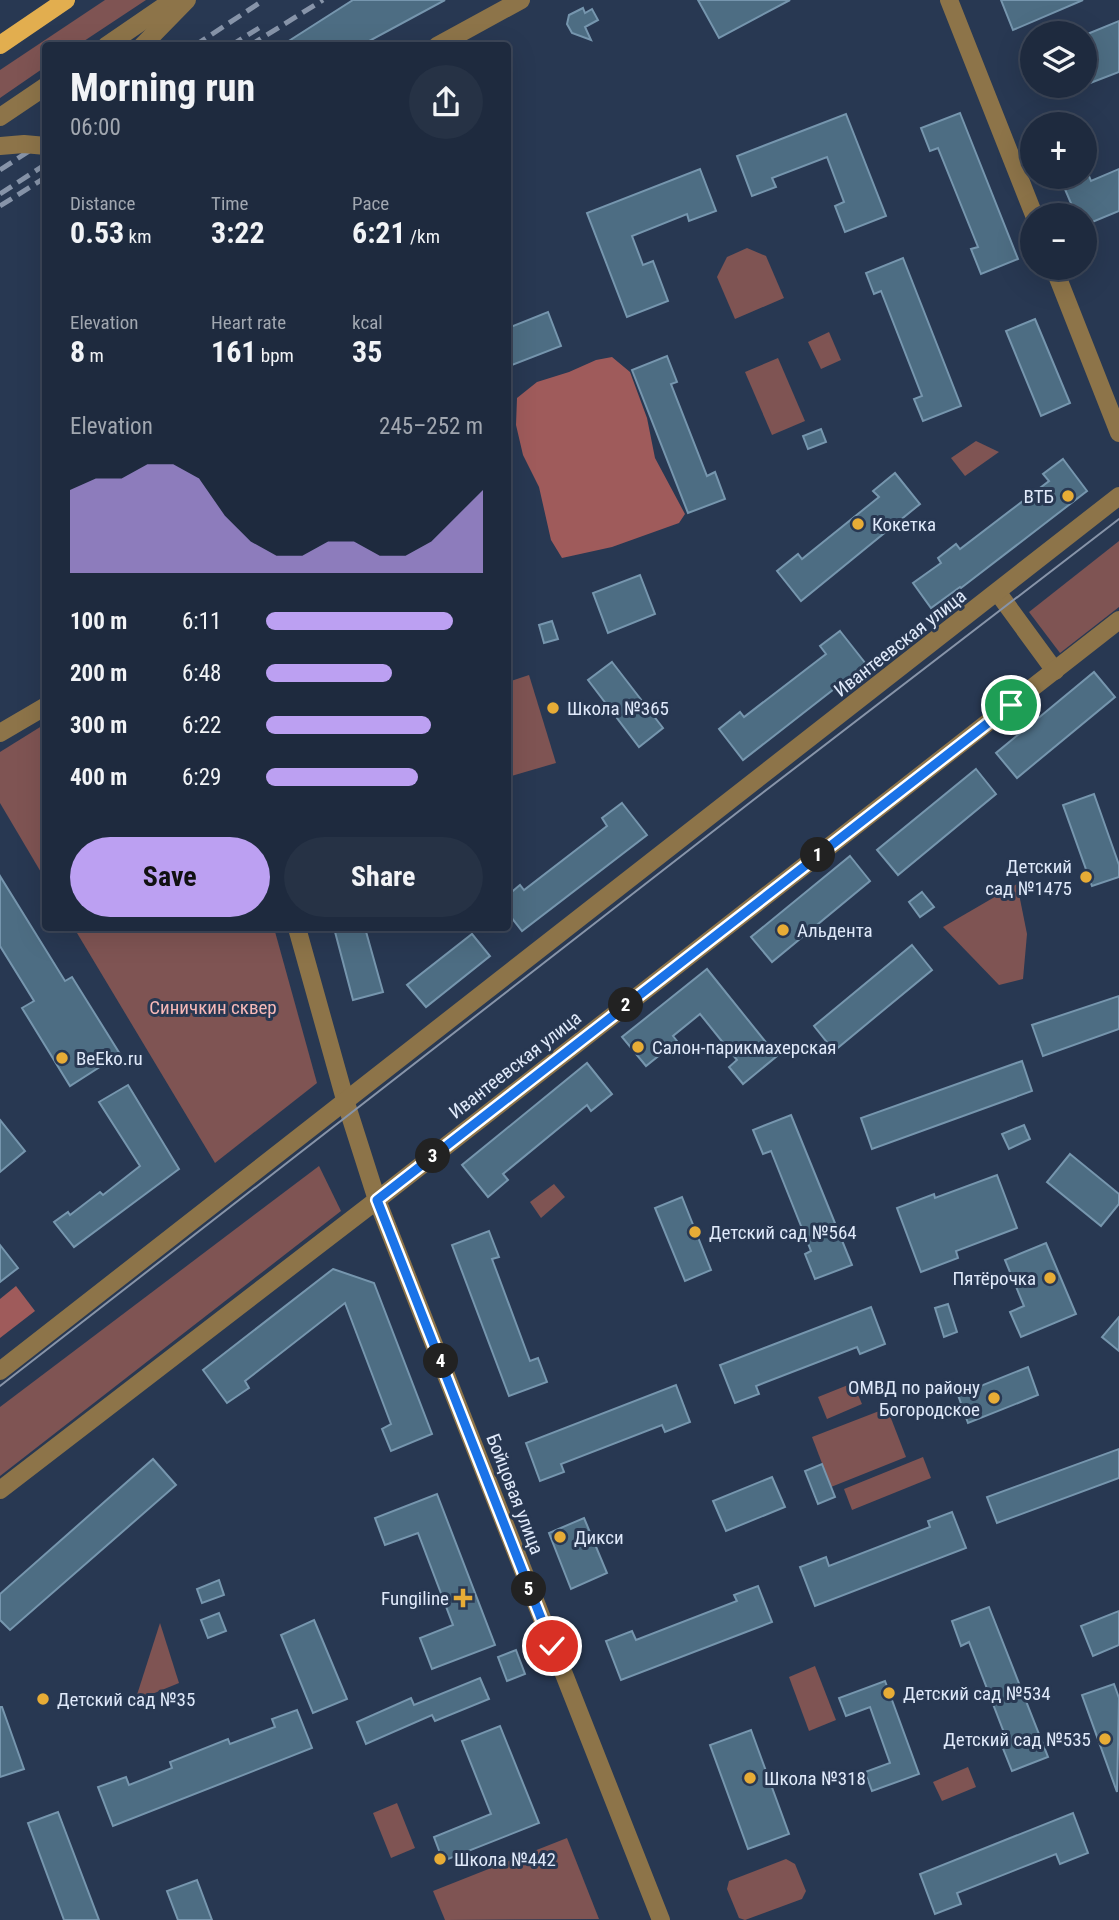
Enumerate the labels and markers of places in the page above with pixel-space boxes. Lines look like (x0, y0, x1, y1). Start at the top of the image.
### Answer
place label: ВТБ (1024, 485, 1054, 508)
marker: ВТБ (1060, 488, 1076, 504)
place label: Кокетка (872, 513, 936, 536)
marker: Кокетка (850, 516, 866, 532)
pin (981, 675, 1041, 735)
place label: Школа №365 (567, 697, 669, 720)
marker: Школа №365 (545, 700, 561, 716)
pin: 1 (800, 838, 836, 872)
place label: Детский сад №1475 (985, 855, 1072, 900)
marker: Детский сад №1475 (1078, 869, 1094, 885)
place label: Альдента (797, 919, 873, 942)
marker: Альдента (775, 922, 791, 938)
pin: 2 (608, 988, 644, 1023)
place label: Салон-парикмахерская (652, 1036, 836, 1059)
marker: Салон-парикмахерская (630, 1039, 646, 1055)
place label: BeEko.ru (76, 1047, 143, 1070)
marker: BeEko.ru (54, 1050, 70, 1066)
pin: 3 (416, 1138, 450, 1174)
place label: Детский сад №564 (709, 1221, 857, 1244)
marker: Детский сад №564 (687, 1224, 703, 1240)
place label: Пятёрочка (953, 1267, 1036, 1290)
marker: Пятёрочка (1042, 1270, 1058, 1286)
pin: 4 (424, 1344, 458, 1378)
place label: ОМВД по району Богородское (848, 1376, 980, 1421)
marker: ОМВД по району Богородское (986, 1390, 1002, 1406)
place label: Дикси (574, 1526, 624, 1549)
marker: Дикси (552, 1529, 568, 1545)
pin: 5 (512, 1572, 546, 1606)
place label: Fungiline (381, 1587, 449, 1610)
marker: Fungiline (455, 1590, 471, 1606)
pin (522, 1616, 582, 1676)
place label: Детский сад №534 (903, 1682, 1051, 1705)
marker: Детский сад №534 (881, 1685, 897, 1701)
place label: Детский сад №35 (57, 1688, 195, 1711)
marker: Детский сад №35 (35, 1691, 51, 1707)
place label: Детский сад №535 (943, 1728, 1091, 1751)
marker: Детский сад №535 (1097, 1731, 1113, 1747)
place label: Школа №318 (764, 1767, 866, 1790)
marker: Школа №318 (742, 1770, 758, 1786)
place label: Школа №442 (454, 1848, 556, 1871)
marker: Школа №442 (432, 1851, 448, 1867)

